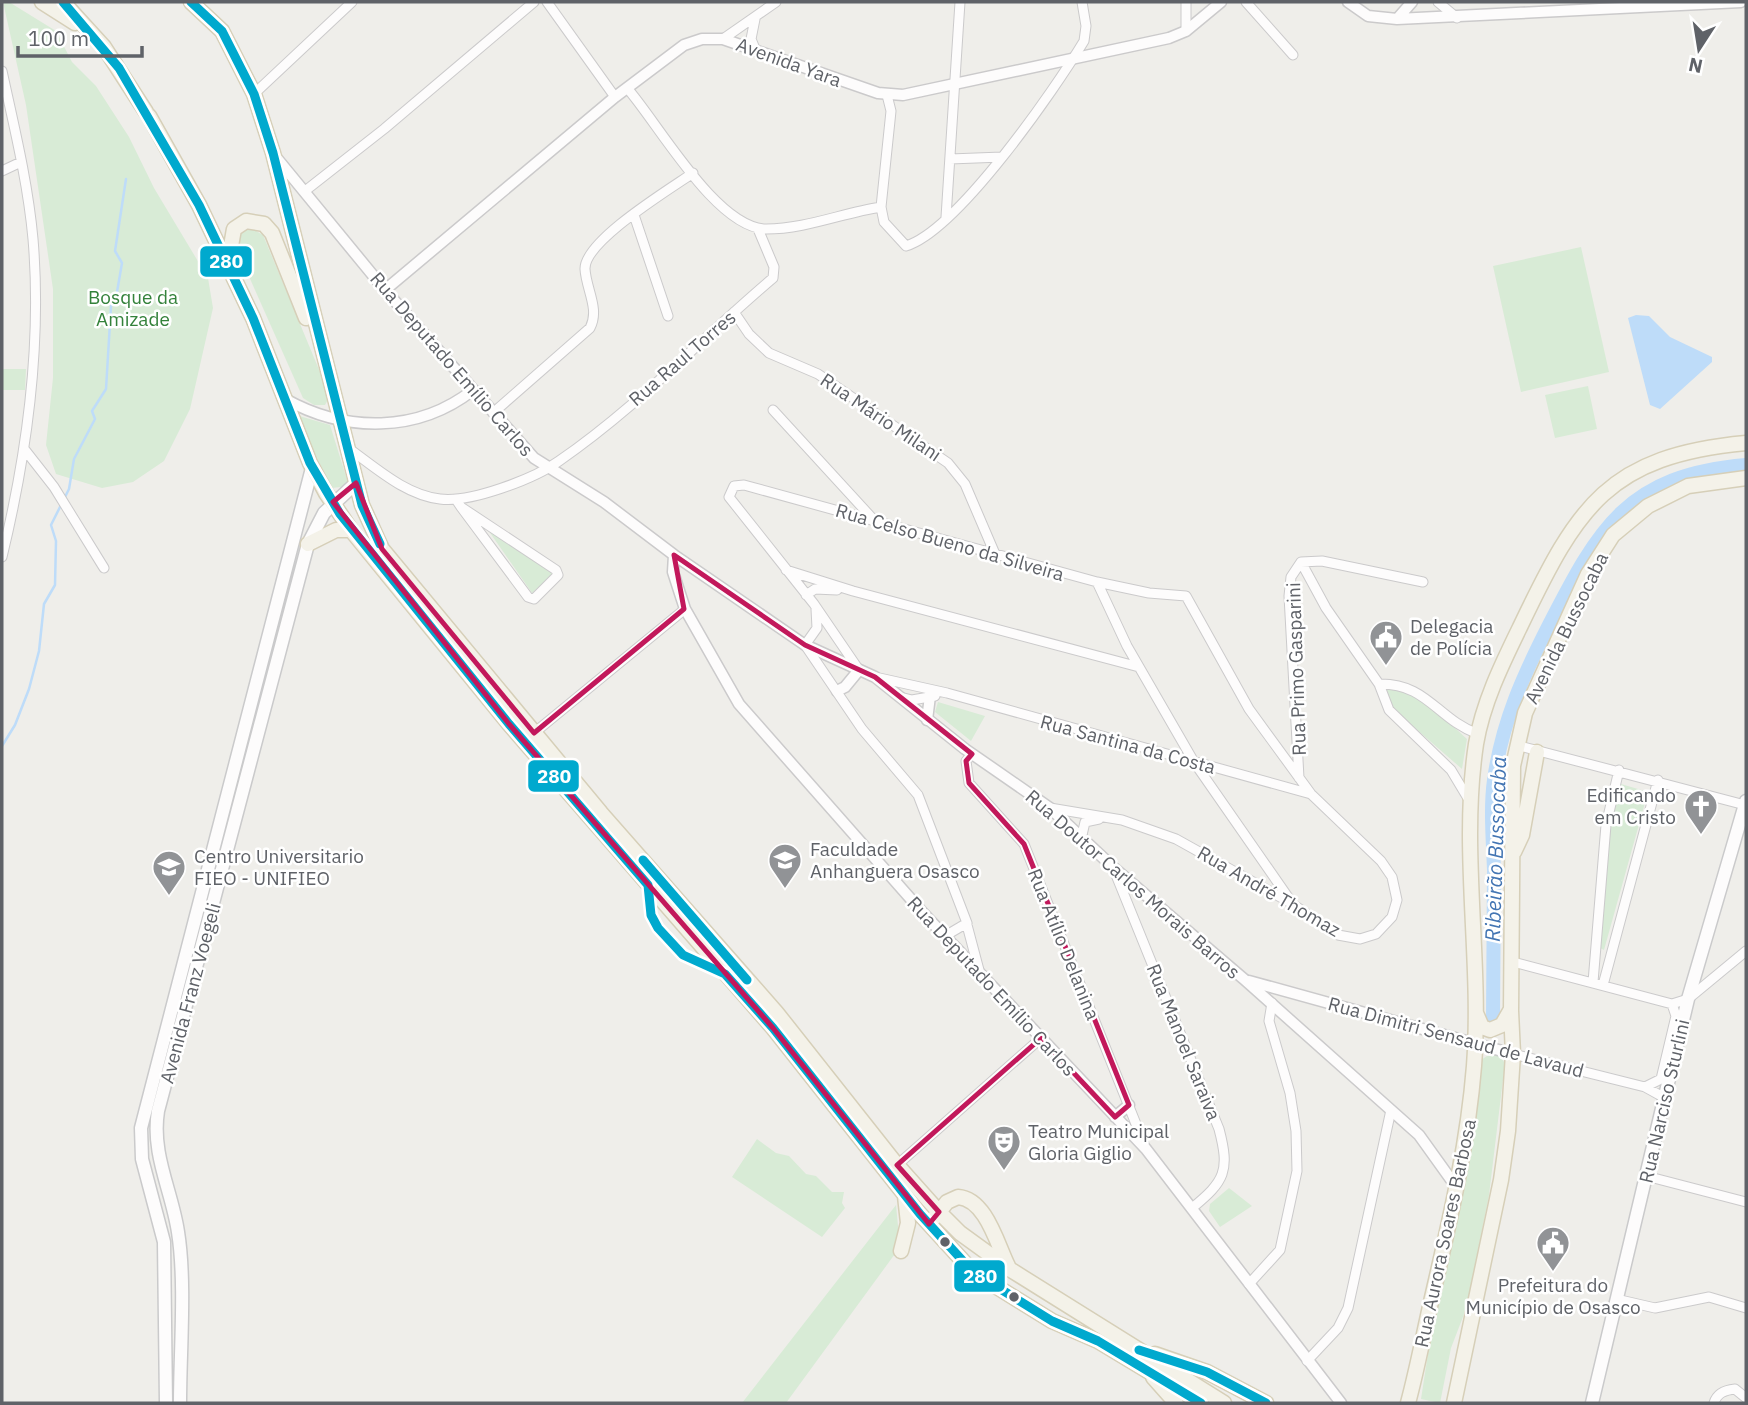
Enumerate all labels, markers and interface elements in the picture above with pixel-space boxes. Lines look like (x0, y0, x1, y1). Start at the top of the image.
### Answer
scale bar (18, 14, 142, 58)
north arrow (1664, 14, 1734, 84)
text: 100 m (28, 24, 89, 52)
street label: Avenida Yara (733, 32, 845, 92)
text: N (1686, 52, 1705, 79)
line badge: 280 (199, 245, 253, 278)
text: 280 (209, 249, 243, 273)
street label: Rua Deputado Emílio Carlos (365, 267, 539, 461)
park label: Bosque da Amizade (88, 285, 178, 331)
street label: Rua Raul Torres (624, 305, 740, 411)
street label: Rua Mário Milani (816, 368, 946, 466)
street label: Rua Celso Bueno da Silveira (833, 498, 1067, 586)
street label: Avenida Bussocaba (1519, 548, 1613, 708)
street label: Rua Primo Gasparini (1281, 582, 1311, 756)
place label: Delegacia de Polícia (1410, 614, 1493, 660)
public building icon: Delegacia de Polícia (1367, 618, 1405, 667)
street label: Rua Santina da Costa (1038, 709, 1218, 779)
water label: Ribeirão Bussocaba (1478, 756, 1512, 942)
line badge: 280 (527, 759, 580, 793)
text: 280 (537, 764, 571, 788)
place label: Edificando em Cristo (1586, 783, 1676, 829)
street label: Rua Doutor Carlos Morais Barros (1021, 784, 1245, 984)
church icon: Edificando em Cristo (1682, 787, 1720, 836)
place label: Faculdade Anhanguera Osasco (810, 837, 980, 883)
street label: Rua André Thomaz (1193, 840, 1345, 942)
school or university icon: Faculdade Anhanguera Osasco (766, 841, 804, 890)
place label: Centro Universitario FIEO - UNIFIEO (194, 844, 364, 890)
school or university icon: Centro Universitario FIEO - UNIFIEO (150, 848, 188, 897)
street label: Rua Atílio Delanina (1023, 865, 1105, 1023)
street label: Rua Deputado Emílio Carlos (902, 891, 1082, 1081)
street label: Avenida Franz Voegeli (154, 900, 226, 1086)
street label: Rua Manoel Saraiva (1142, 960, 1226, 1124)
street label: Rua Dimitri Sensaud de Lavaud (1325, 991, 1587, 1083)
street label: Rua Narciso Sturlini (1633, 1017, 1695, 1185)
street label: Rua Aurora Soares Barbosa (1409, 1117, 1481, 1349)
place label: Teatro Municipal Gloria Giglio (1028, 1119, 1169, 1165)
theatre icon: Teatro Municipal Gloria Giglio (985, 1123, 1023, 1172)
public building icon: Prefeitura do Município de Osasco (1534, 1224, 1572, 1273)
unlabelled marker (938, 1235, 952, 1249)
line badge: 280 (953, 1259, 1006, 1293)
text: 280 (963, 1264, 997, 1288)
place label: Prefeitura do Município de Osasco (1465, 1273, 1641, 1319)
unlabelled marker (1007, 1290, 1021, 1304)

